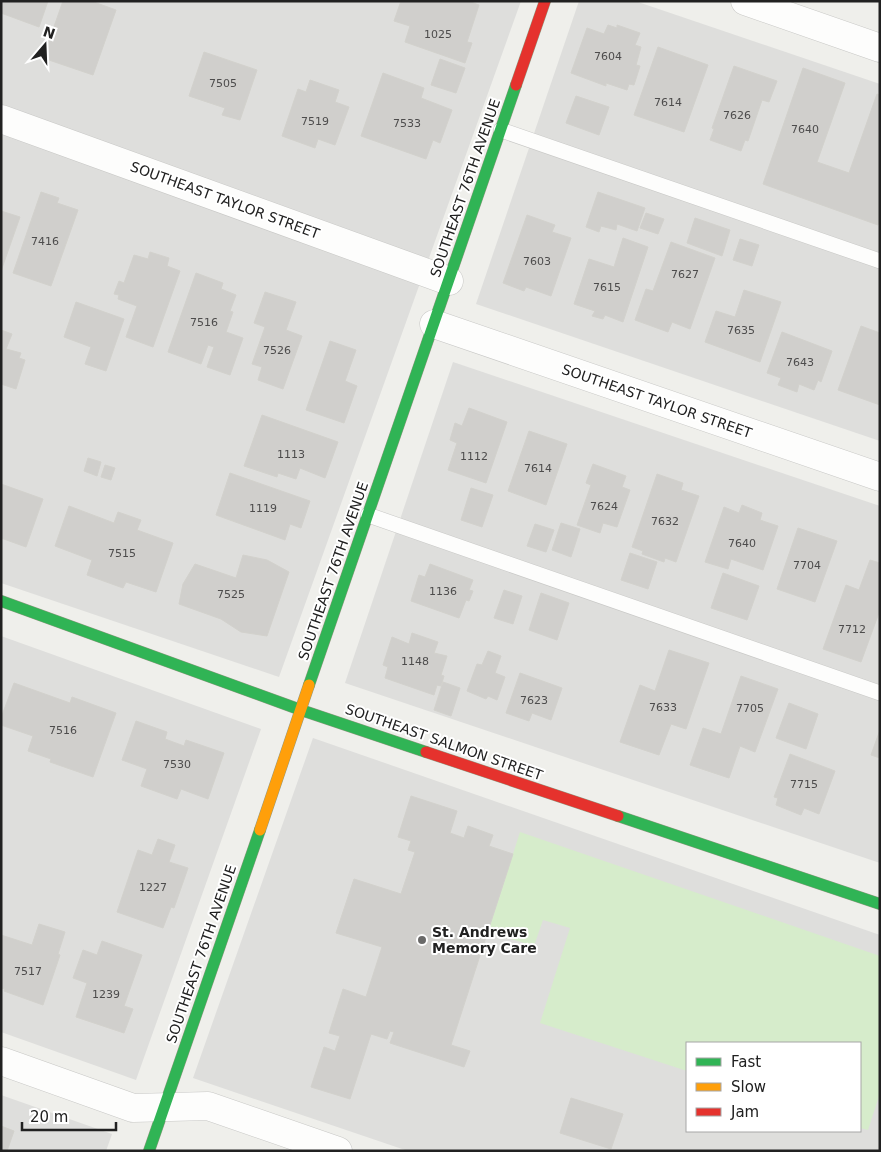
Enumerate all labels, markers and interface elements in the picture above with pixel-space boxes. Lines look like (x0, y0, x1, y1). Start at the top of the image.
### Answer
north arrow (20, 20, 70, 70)
text: N (41, 23, 57, 42)
house number: 1025 (424, 28, 452, 41)
house number: 7604 (594, 50, 622, 63)
house number: 7505 (209, 77, 237, 90)
house number: 7614 (654, 96, 682, 109)
street label: SOUTHEAST 76TH AVENUE (427, 97, 503, 279)
house number: 7626 (723, 109, 751, 122)
house number: 7519 (301, 115, 329, 128)
house number: 7533 (393, 117, 421, 130)
house number: 7640 (791, 123, 819, 136)
street label: SOUTHEAST TAYLOR STREET (128, 158, 322, 242)
house number: 7416 (31, 235, 59, 248)
house number: 7603 (523, 255, 551, 268)
house number: 7627 (671, 268, 699, 281)
house number: 7615 (593, 281, 621, 294)
house number: 7516 (190, 316, 218, 329)
house number: 7635 (727, 324, 755, 337)
house number: 7526 (263, 344, 291, 357)
house number: 7643 (786, 356, 814, 369)
street label: SOUTHEAST TAYLOR STREET (560, 361, 755, 441)
house number: 1113 (277, 448, 305, 461)
house number: 1112 (460, 450, 488, 463)
house number: 7614 (524, 462, 552, 475)
street label: SOUTHEAST 76TH AVENUE (295, 480, 371, 662)
house number: 7624 (590, 500, 618, 513)
house number: 1119 (249, 502, 277, 515)
house number: 7632 (651, 515, 679, 528)
house number: 7640 (728, 537, 756, 550)
house number: 7515 (108, 547, 136, 560)
house number: 7704 (793, 559, 821, 572)
house number: 1136 (429, 585, 457, 598)
house number: 7525 (217, 588, 245, 601)
house number: 7712 (838, 623, 866, 636)
house number: 1148 (401, 655, 429, 668)
house number: 7623 (520, 694, 548, 707)
street label: SOUTHEAST SALMON STREET (343, 701, 545, 783)
house number: 7633 (649, 701, 677, 714)
house number: 7705 (736, 702, 764, 715)
house number: 7516 (49, 724, 77, 737)
house number: 7530 (163, 758, 191, 771)
house number: 7715 (790, 778, 818, 791)
street label: SOUTHEAST 76TH AVENUE (163, 863, 239, 1045)
house number: 1227 (139, 881, 167, 894)
place label: St. Andrews Memory Care (432, 924, 537, 956)
marker: St. Andrews Memory Care (416, 934, 428, 946)
house number: 7517 (14, 965, 42, 978)
house number: 1239 (92, 988, 120, 1001)
legend (686, 1042, 861, 1132)
text: Fast (731, 1053, 761, 1071)
text: Slow (731, 1078, 766, 1096)
scale bar (22, 1100, 116, 1132)
text: Jam (730, 1103, 759, 1121)
text: 20 m (30, 1108, 68, 1126)

